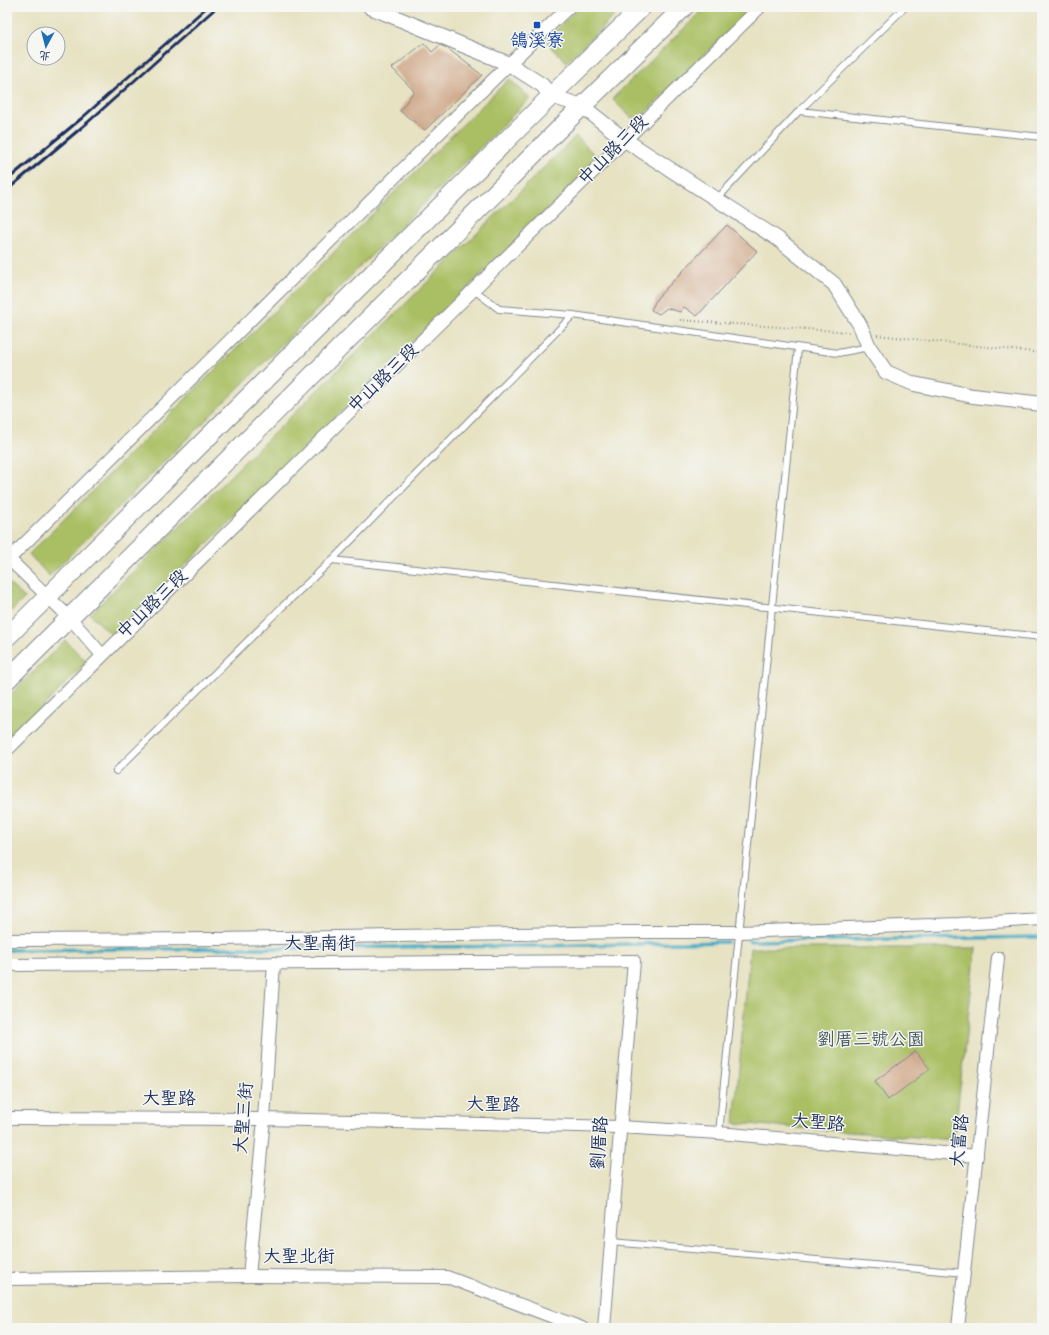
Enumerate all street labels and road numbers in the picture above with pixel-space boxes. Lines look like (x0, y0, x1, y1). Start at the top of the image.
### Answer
street label: 中山路三段 (573, 110, 655, 192)
street label: 中山路三段 (343, 338, 425, 420)
street label: 中山路三段 (112, 564, 194, 646)
street label: 大聖南街 (284, 932, 356, 958)
street label: 大聖三街 (229, 1081, 261, 1155)
street label: 大聖路 (142, 1087, 196, 1113)
street label: 大聖路 (466, 1093, 520, 1119)
street label: 大聖路 (790, 1109, 846, 1139)
street label: 大富路 (945, 1113, 977, 1169)
street label: 劉厝路 (586, 1115, 616, 1171)
street label: 大聖北街 (263, 1245, 335, 1271)

